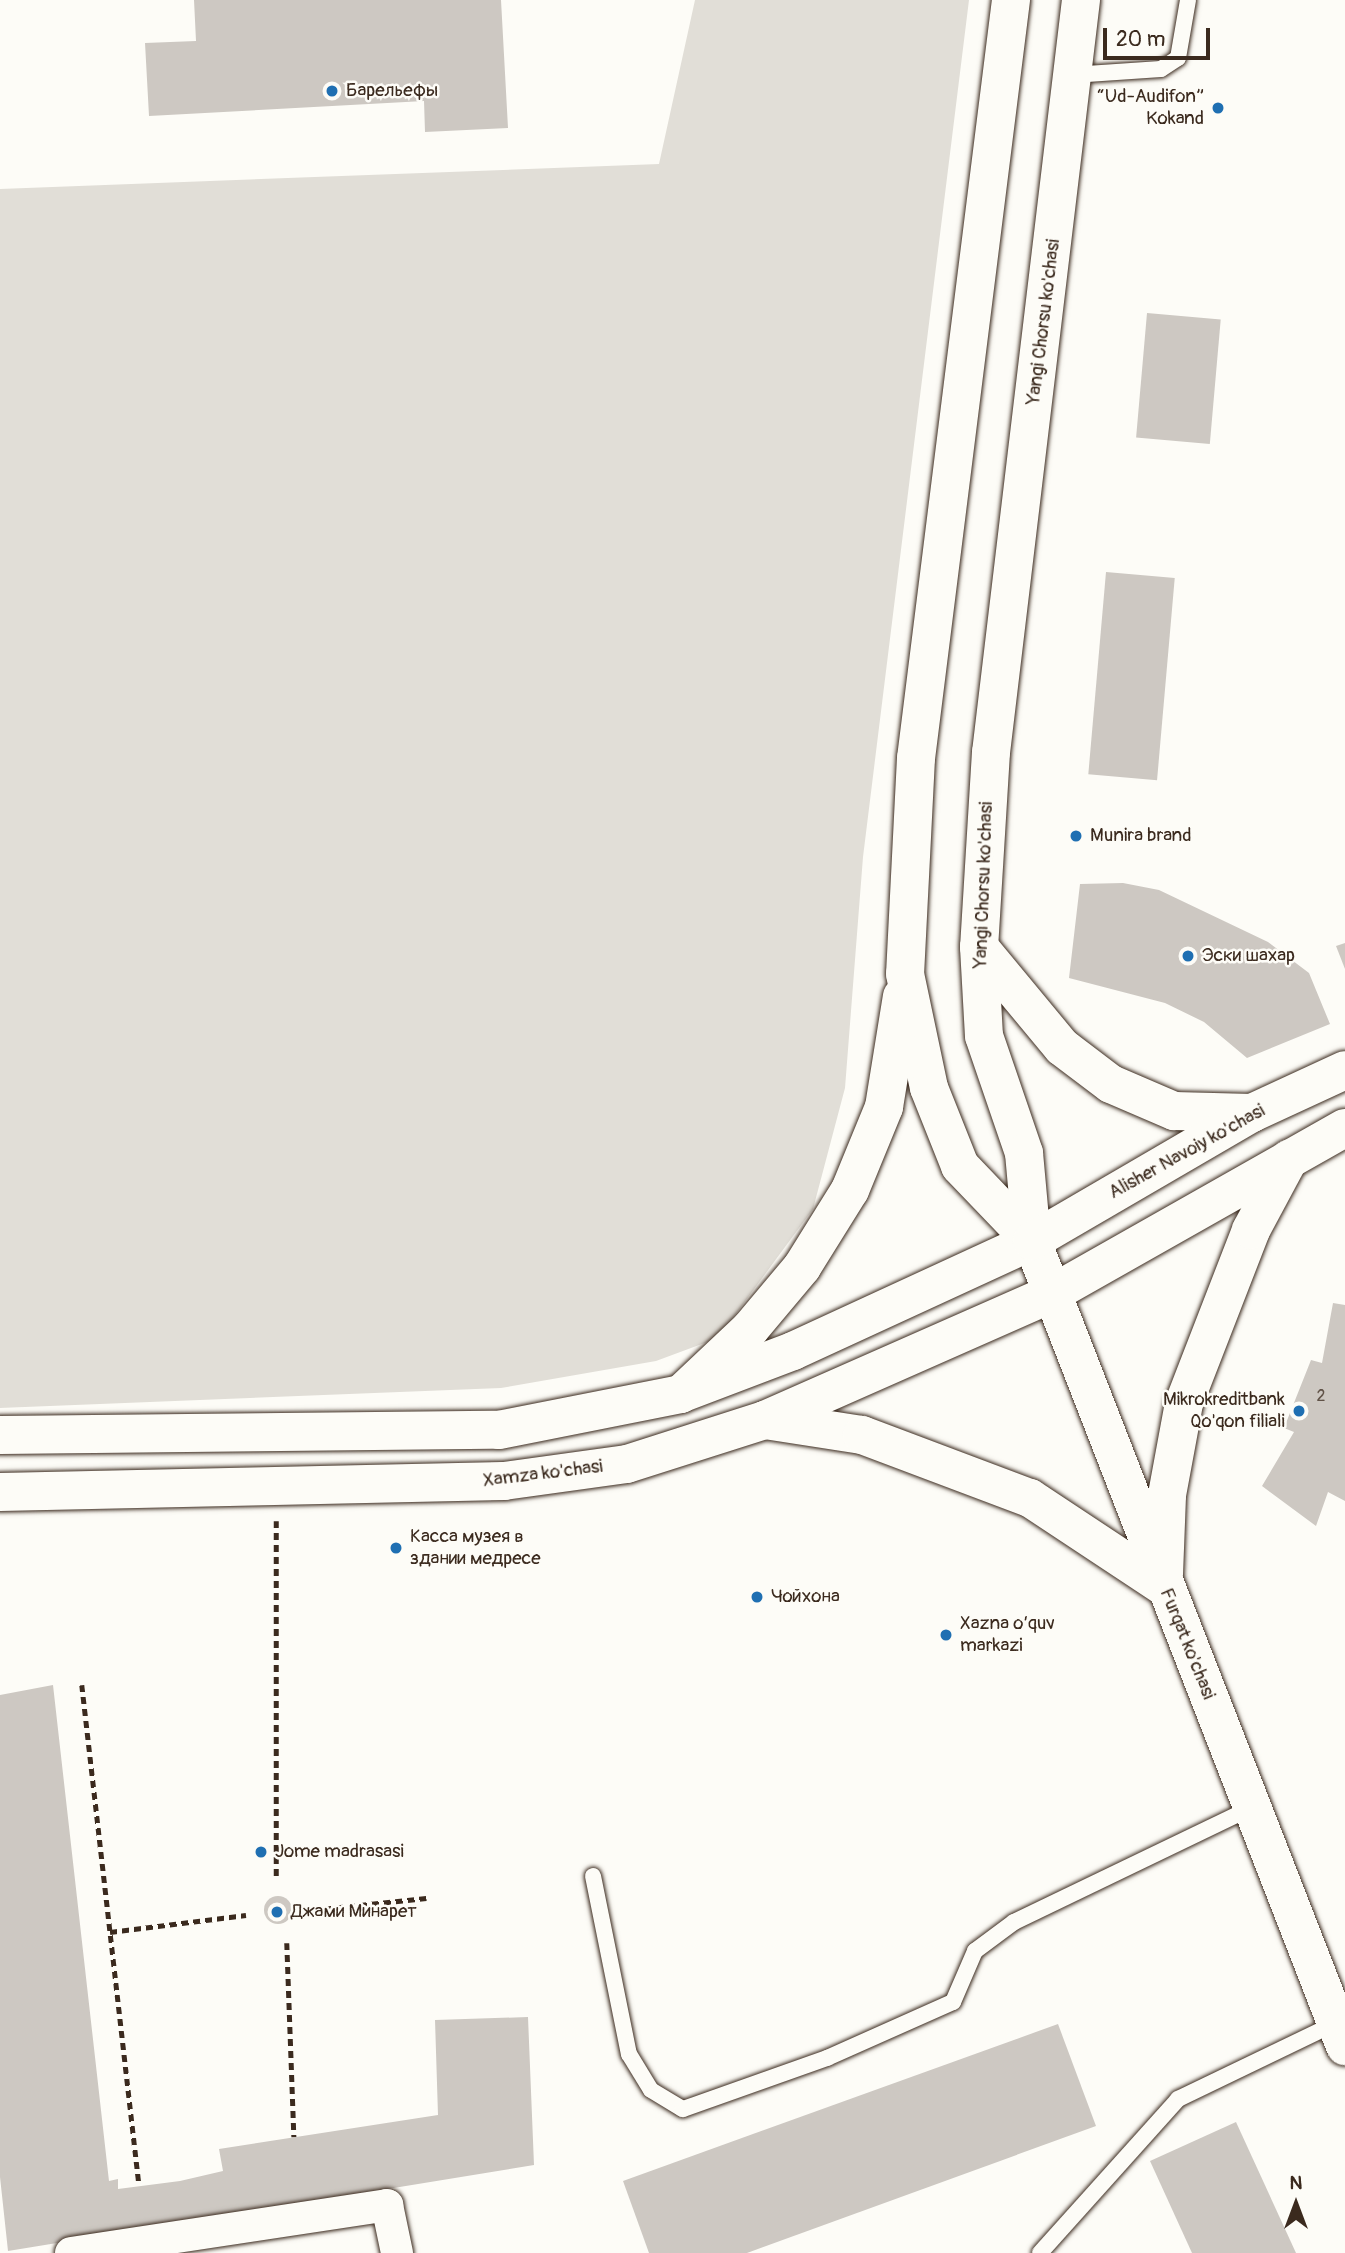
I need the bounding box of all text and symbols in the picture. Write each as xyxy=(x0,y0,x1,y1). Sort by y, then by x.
scale bar xyxy=(1107,14,1214,58)
text: 20 m xyxy=(1116,26,1165,53)
place label: Барельефы xyxy=(346,80,438,102)
marker: Барельефы xyxy=(324,83,340,99)
place label: “Ud-Audifon” Kokand xyxy=(1097,86,1204,130)
marker: “Ud-Audifon” Kokand xyxy=(1210,100,1226,116)
street label: Yangi Chorsu ko'chasi xyxy=(1023,238,1065,406)
street label: Yangi Chorsu ko'chasi xyxy=(970,801,998,969)
place label: Munira brand xyxy=(1090,825,1192,847)
marker: Munira brand xyxy=(1068,828,1084,844)
place label: Эски шахар xyxy=(1202,945,1295,967)
marker: Эски шахар xyxy=(1180,948,1196,964)
street label: Alisher Navoiy ko'chasi xyxy=(1105,1100,1269,1204)
house number: 2 xyxy=(1317,1386,1325,1406)
place label: Mikrokreditbank Qo'qon filiali xyxy=(1163,1389,1285,1433)
marker: Mikrokreditbank Qo'qon filiali xyxy=(1291,1403,1307,1419)
street label: Xamza ko'chasi xyxy=(482,1455,604,1493)
place label: Касса музея в здании медресе xyxy=(410,1526,541,1570)
marker: Касса музея в здании медресе xyxy=(388,1540,404,1556)
street label: Furqat ko'chasi xyxy=(1154,1585,1220,1703)
place label: Чойхона xyxy=(771,1586,840,1608)
marker: Чойхона xyxy=(749,1589,765,1605)
place label: Xazna o’quv markazi xyxy=(960,1613,1055,1657)
marker: Xazna o’quv markazi xyxy=(938,1627,954,1643)
place label: Jome madrasasi xyxy=(275,1841,404,1863)
marker: Jome madrasasi xyxy=(253,1844,269,1860)
place label: Джами Минарет xyxy=(291,1901,417,1923)
marker: Джами Минарет xyxy=(269,1904,285,1920)
north arrow xyxy=(1261,2169,1331,2239)
text: N xyxy=(1290,2171,1302,2195)

